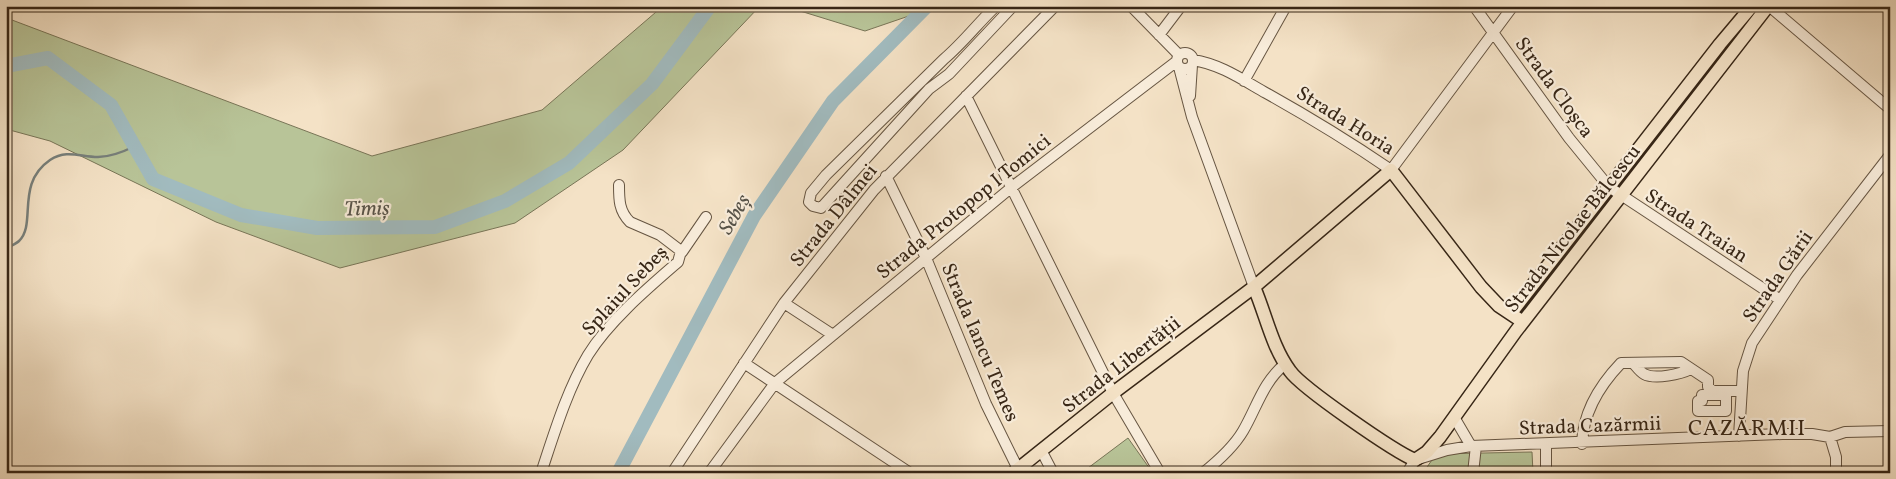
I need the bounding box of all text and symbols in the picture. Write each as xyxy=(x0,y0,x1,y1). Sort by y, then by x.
street label: Strada Cloșca xyxy=(1507,32,1600,144)
street label: Strada Horia xyxy=(1290,80,1400,163)
street label: Strada Protopop I Tomici xyxy=(871,128,1058,287)
street label: Strada Nicolae Bălcescu xyxy=(1499,139,1648,319)
street label: Strada Dâlmei xyxy=(784,159,885,274)
street label: Strada Traian xyxy=(1639,183,1753,271)
water label: Sebeș xyxy=(712,189,758,240)
water label: Timiș xyxy=(344,195,390,224)
street label: Strada Gării xyxy=(1737,225,1821,329)
street label: Splaiul Sebeș xyxy=(576,240,675,343)
street label: Strada Iancu Temes xyxy=(933,259,1025,426)
street label: Strada Libertății xyxy=(1057,310,1187,421)
street label: Strada Cazărmii xyxy=(1518,411,1662,443)
district label: CAZĂRMII xyxy=(1688,414,1806,445)

